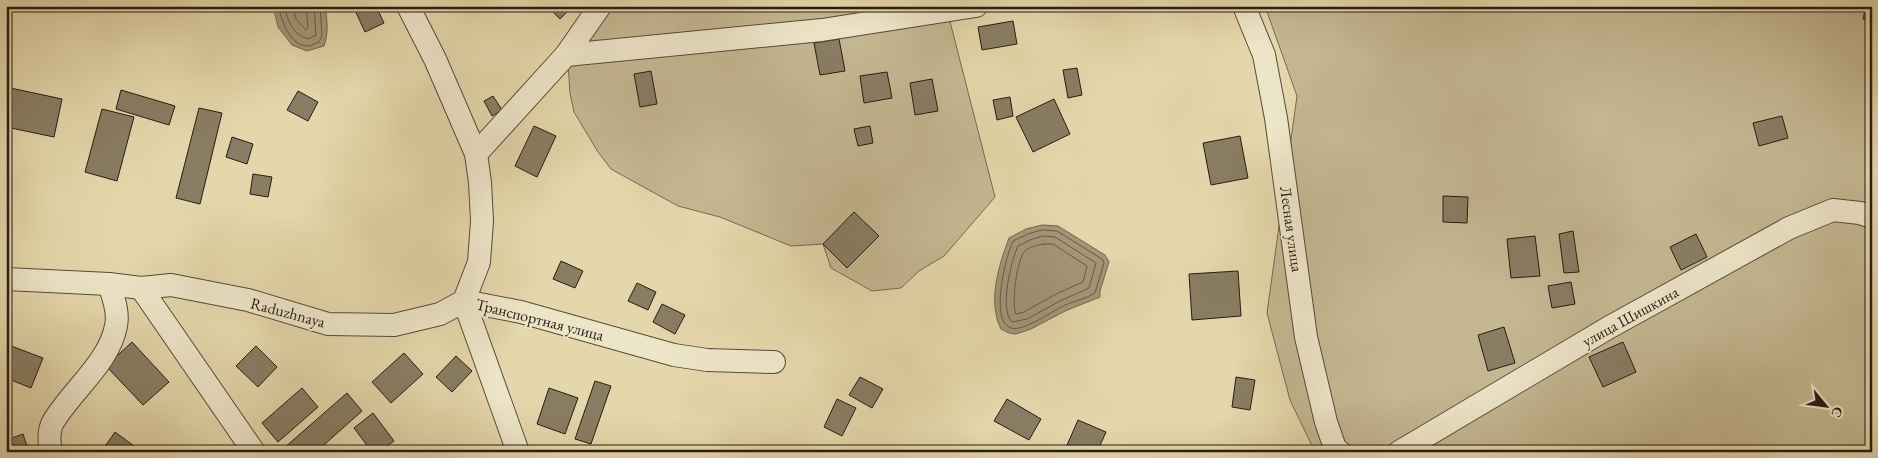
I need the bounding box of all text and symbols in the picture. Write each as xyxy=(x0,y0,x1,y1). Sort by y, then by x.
street label: Лесная улица xyxy=(1275,185,1308,274)
street label: улица Шишкина xyxy=(1578,281,1683,352)
street label: Raduzhnaya xyxy=(248,292,328,333)
street label: Транспортная улица xyxy=(474,293,607,346)
north arrow xyxy=(1800,380,1850,430)
text: С xyxy=(1827,404,1848,421)

